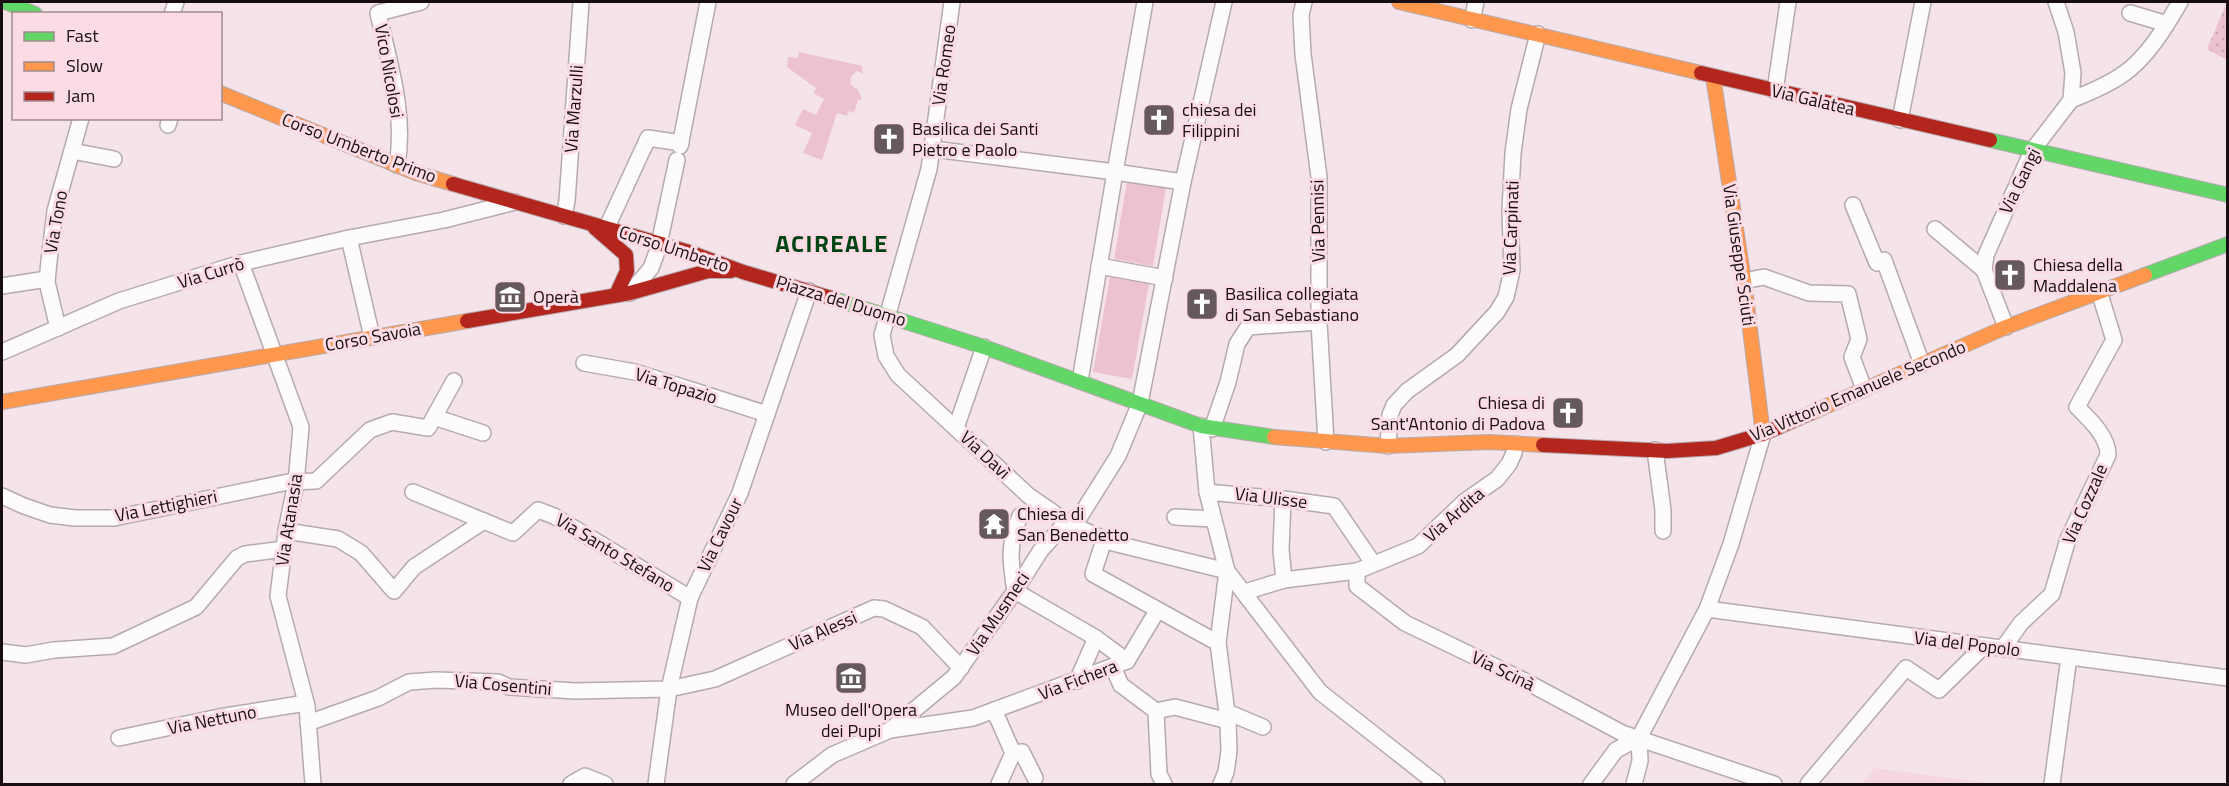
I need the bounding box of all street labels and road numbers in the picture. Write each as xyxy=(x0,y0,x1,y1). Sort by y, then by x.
street label: Vico Nicolosi xyxy=(368,22,411,120)
street label: Via Romeo xyxy=(924,23,963,107)
street label: Via Marzulli xyxy=(557,64,590,154)
street label: Via Galatea xyxy=(1769,77,1858,122)
street label: Corso Umberto Primo xyxy=(278,106,440,189)
street label: Via Gangi xyxy=(1992,143,2047,218)
street label: Via Pennisi xyxy=(1303,179,1332,263)
street label: Via Carpinati xyxy=(1495,180,1526,276)
street label: Via Giuseppe Sciuti xyxy=(1716,182,1763,328)
street label: Via Tono xyxy=(37,188,74,256)
street label: Corso Umberto xyxy=(616,218,733,279)
street label: Via Currò xyxy=(174,250,247,295)
street label: Piazza del Duomo xyxy=(773,268,910,333)
street label: Corso Savoia xyxy=(323,315,423,358)
street label: Via Vittorio Emanuele Secondo xyxy=(1746,333,1970,448)
street label: Via Topazio xyxy=(632,360,721,411)
street label: Via Davì xyxy=(954,424,1017,485)
street label: Via Cozzale xyxy=(2055,459,2114,548)
street label: Via Atanasia xyxy=(268,472,309,568)
street label: Via Ulisse xyxy=(1233,480,1309,515)
street label: Via Ardita xyxy=(1417,481,1490,549)
street label: Via Lettighieri xyxy=(112,482,219,529)
street label: Via Cavour xyxy=(690,493,749,577)
street label: Via Santo Stefano xyxy=(551,506,680,599)
street label: Via Musmeci xyxy=(959,566,1036,661)
street label: Via Alessi xyxy=(784,604,861,658)
street label: Via del Popolo xyxy=(1912,624,2022,663)
street label: Via Scinà xyxy=(1467,644,1540,698)
street label: Via Fichera xyxy=(1034,652,1121,707)
street label: Via Cosentini xyxy=(453,667,553,702)
street label: Via Nettuno xyxy=(165,698,259,741)

